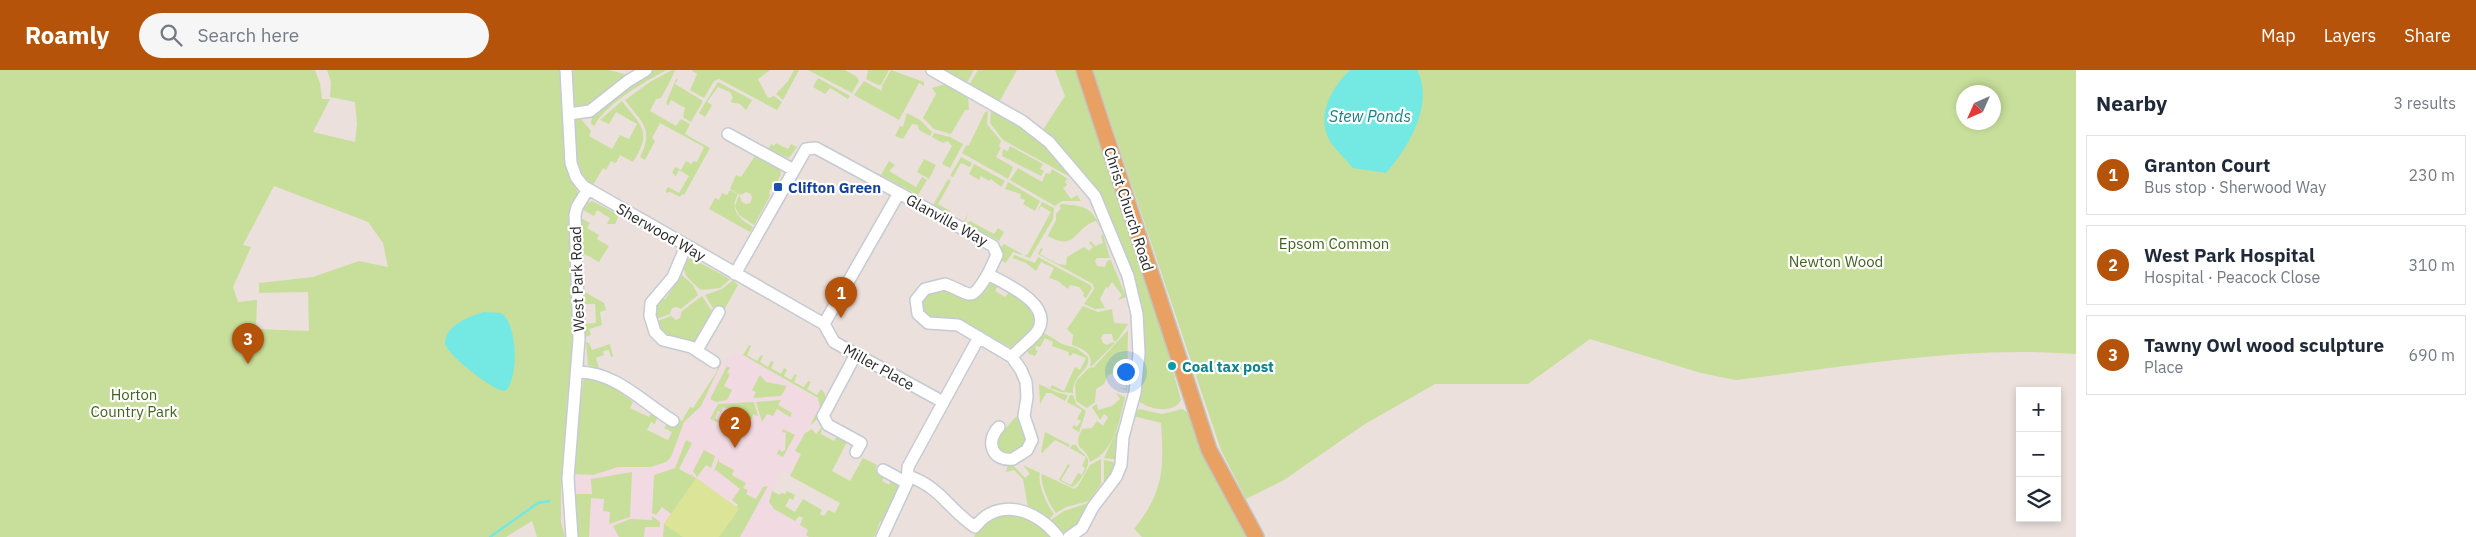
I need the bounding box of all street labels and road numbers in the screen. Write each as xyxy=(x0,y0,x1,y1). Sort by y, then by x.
street label: Christ Church Road xyxy=(1100,145,1158,273)
street label: Glanville Way xyxy=(903,190,992,251)
street label: Sherwood Way xyxy=(613,199,710,266)
street label: West Park Road xyxy=(566,226,588,332)
street label: Miller Place xyxy=(840,340,918,394)

